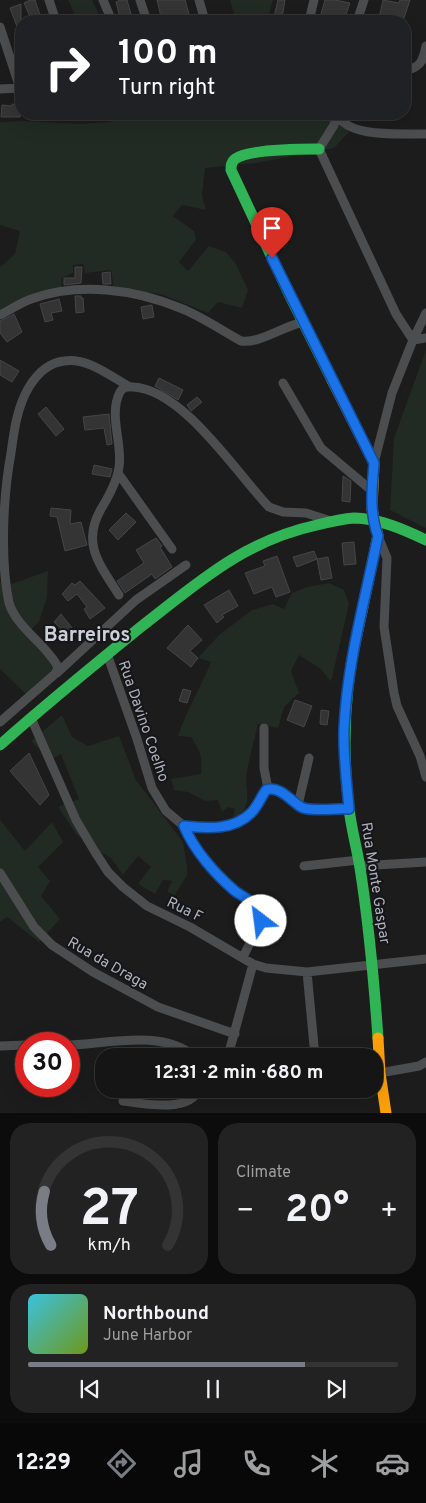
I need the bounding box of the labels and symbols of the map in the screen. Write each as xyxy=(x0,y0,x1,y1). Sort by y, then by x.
pin xyxy=(251,207,293,258)
district label: Barreiros xyxy=(44,623,130,649)
street label: Rua Davino Coelho xyxy=(113,658,172,785)
street label: Rua Monte Gaspar xyxy=(355,821,394,946)
street label: Rua F xyxy=(163,893,206,927)
position arrow xyxy=(234,894,286,946)
street label: Rua da Draga xyxy=(64,934,151,995)
speed limit sign: 30 xyxy=(15,1032,80,1097)

